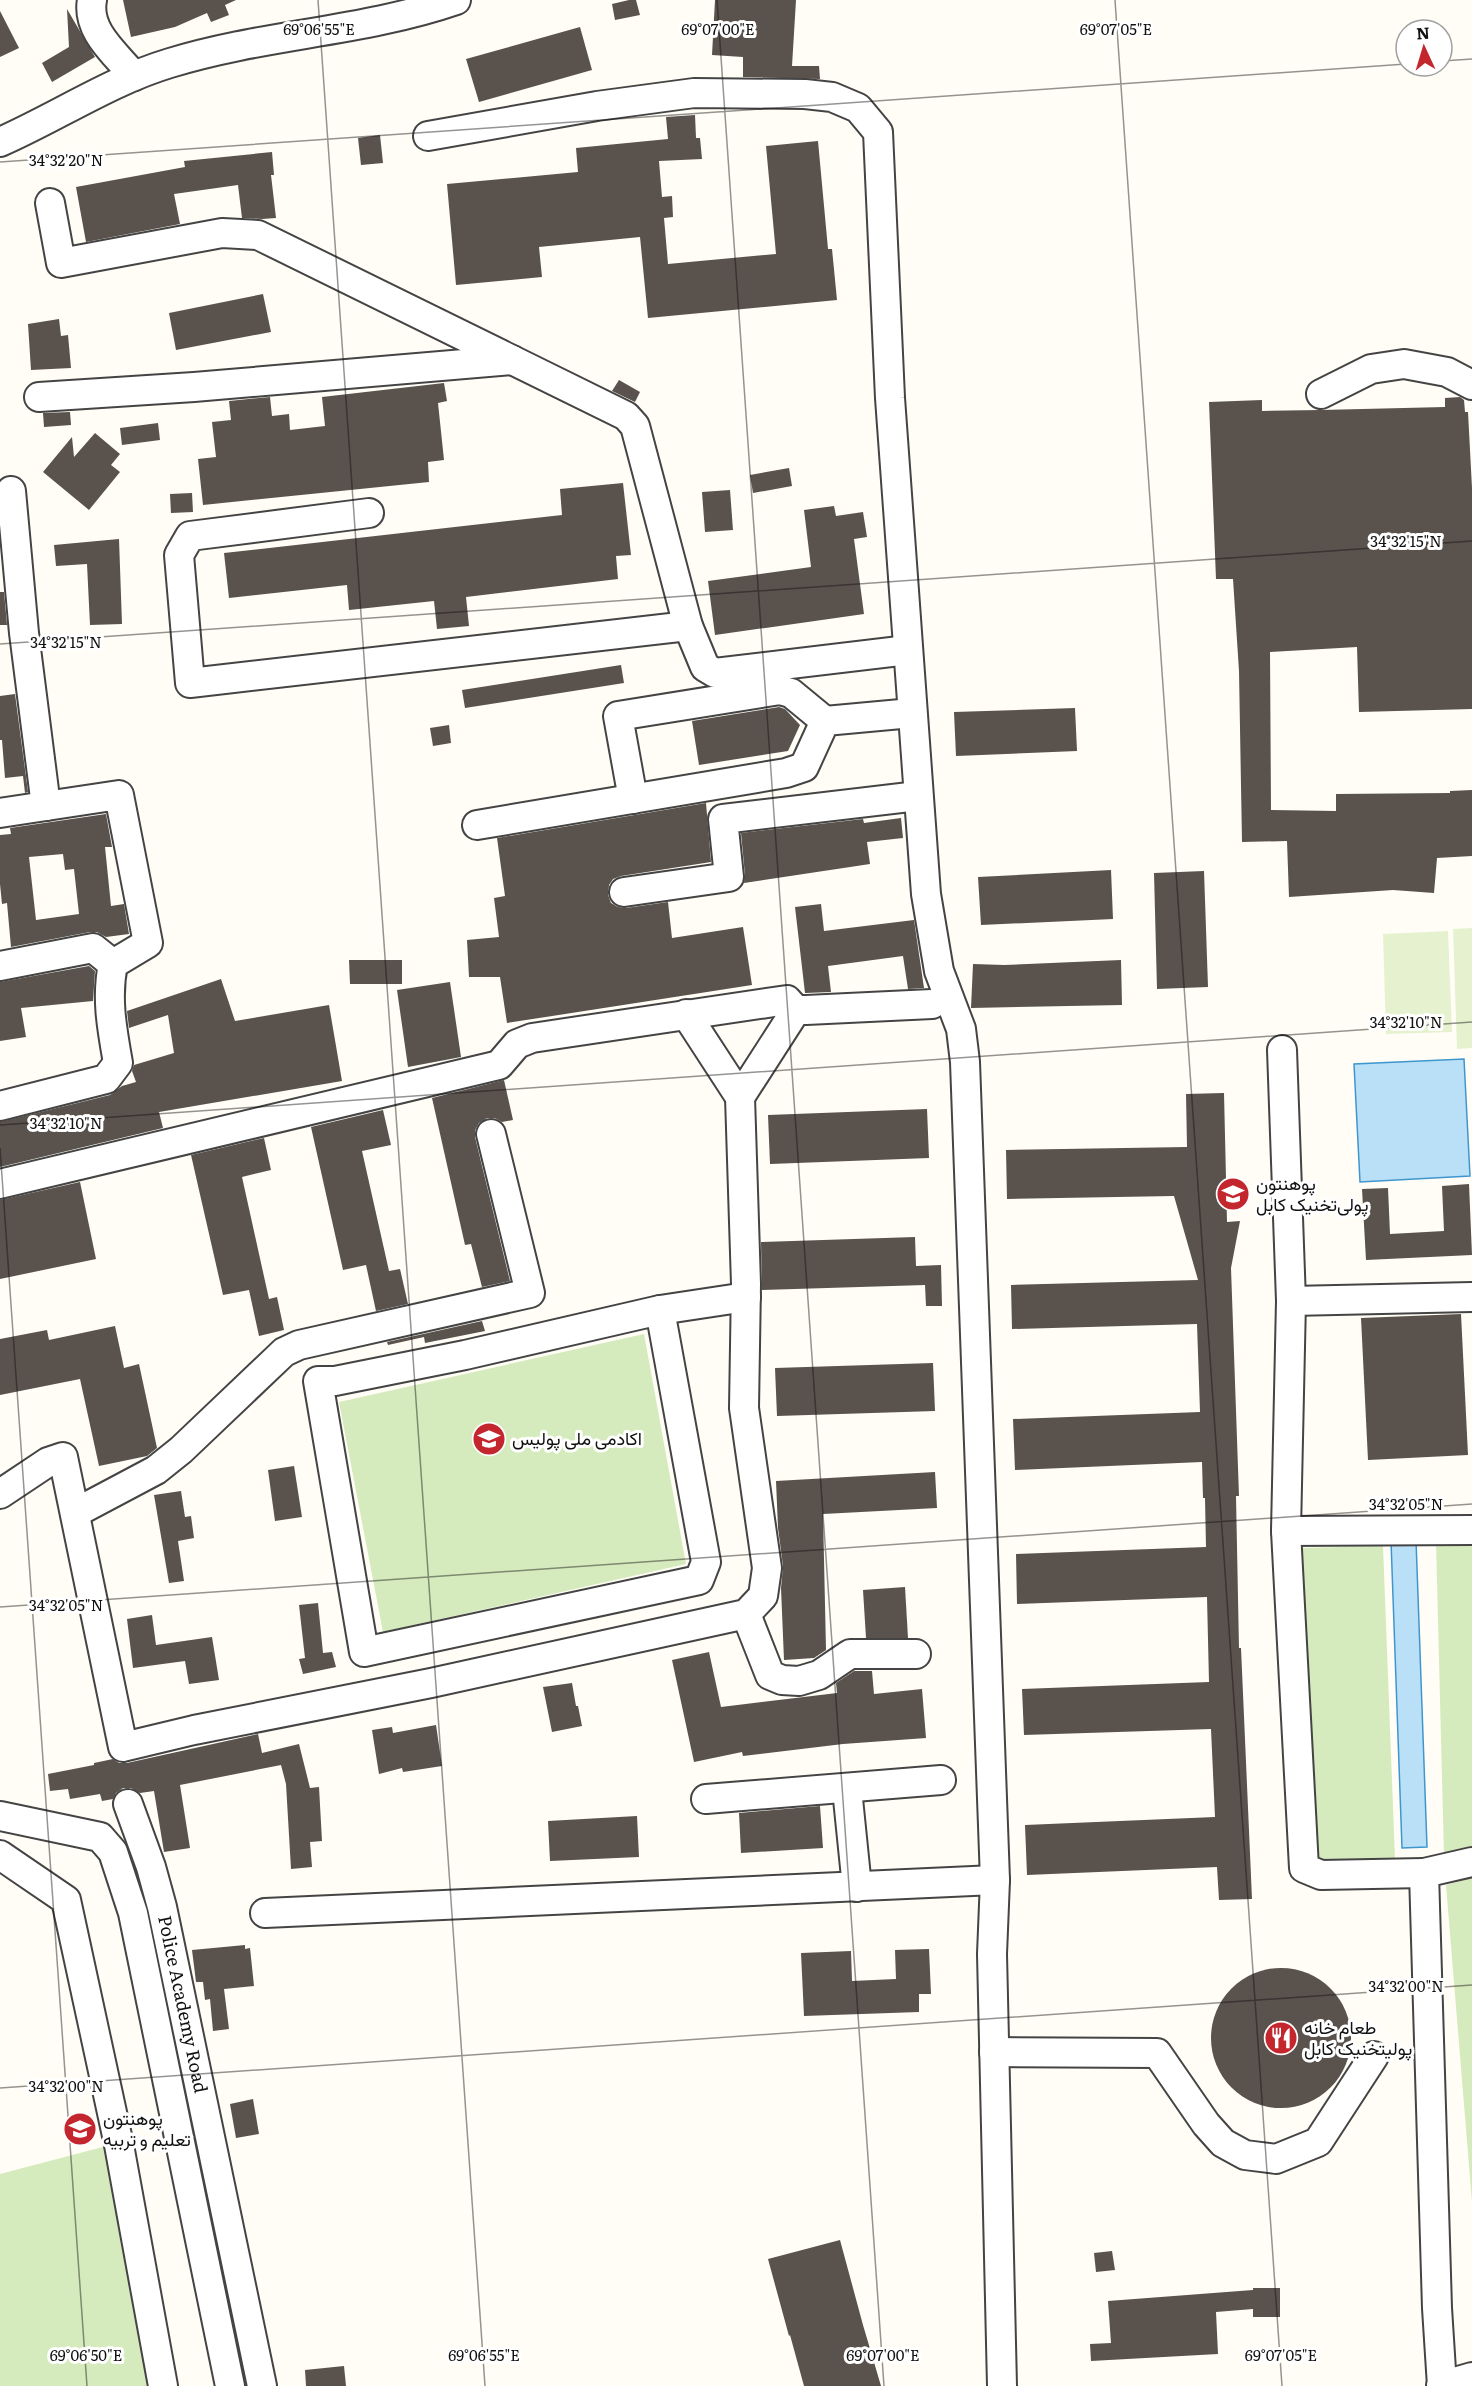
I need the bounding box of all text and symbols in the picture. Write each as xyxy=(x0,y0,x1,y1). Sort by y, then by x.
text: 69°06'55"E xyxy=(283,17,355,40)
text: 69°07'00"E xyxy=(681,17,755,40)
text: 69°07'05"E xyxy=(1080,17,1152,40)
north arrow xyxy=(1394,18,1454,78)
text: N xyxy=(1415,20,1430,44)
text: 34°32'20"N xyxy=(29,148,103,171)
text: 34°32'15"N xyxy=(1370,529,1442,552)
text: 34°32'15"N xyxy=(30,630,102,653)
text: 34°32'10"N xyxy=(1370,1010,1442,1033)
text: 34°32'10"N xyxy=(30,1111,102,1134)
place label: پوهنتون پولی‌تخنیک کابل xyxy=(1256,1169,1368,1217)
school or university icon: پوهنتون پولی‌تخنیک کابل xyxy=(1215,1176,1251,1212)
school or university icon: اکادمی ملی پولیس xyxy=(471,1421,507,1457)
place label: اکادمی ملی پولیس xyxy=(512,1424,642,1451)
text: 34°32'05"N xyxy=(1369,1492,1443,1515)
text: 34°32'05"N xyxy=(29,1593,103,1616)
street label: Police Academy Road xyxy=(152,1913,215,2095)
text: 34°32'00"N xyxy=(1368,1974,1444,1997)
place label: طعام خانه پولیتخنیک کابل xyxy=(1304,2013,1412,2061)
restaurant icon: طعام خانه پولیتخنیک کابل xyxy=(1263,2020,1299,2056)
text: 34°32'00"N xyxy=(28,2074,104,2097)
place label: پوهنتون تعلیم و تربیه xyxy=(103,2104,191,2152)
school or university icon: پوهنتون تعلیم و تربیه xyxy=(62,2111,98,2147)
text: 69°06'50"E xyxy=(50,2343,122,2366)
text: 69°06'55"E xyxy=(448,2343,520,2366)
text: 69°07'00"E xyxy=(846,2343,920,2366)
text: 69°07'05"E xyxy=(1245,2343,1317,2366)

